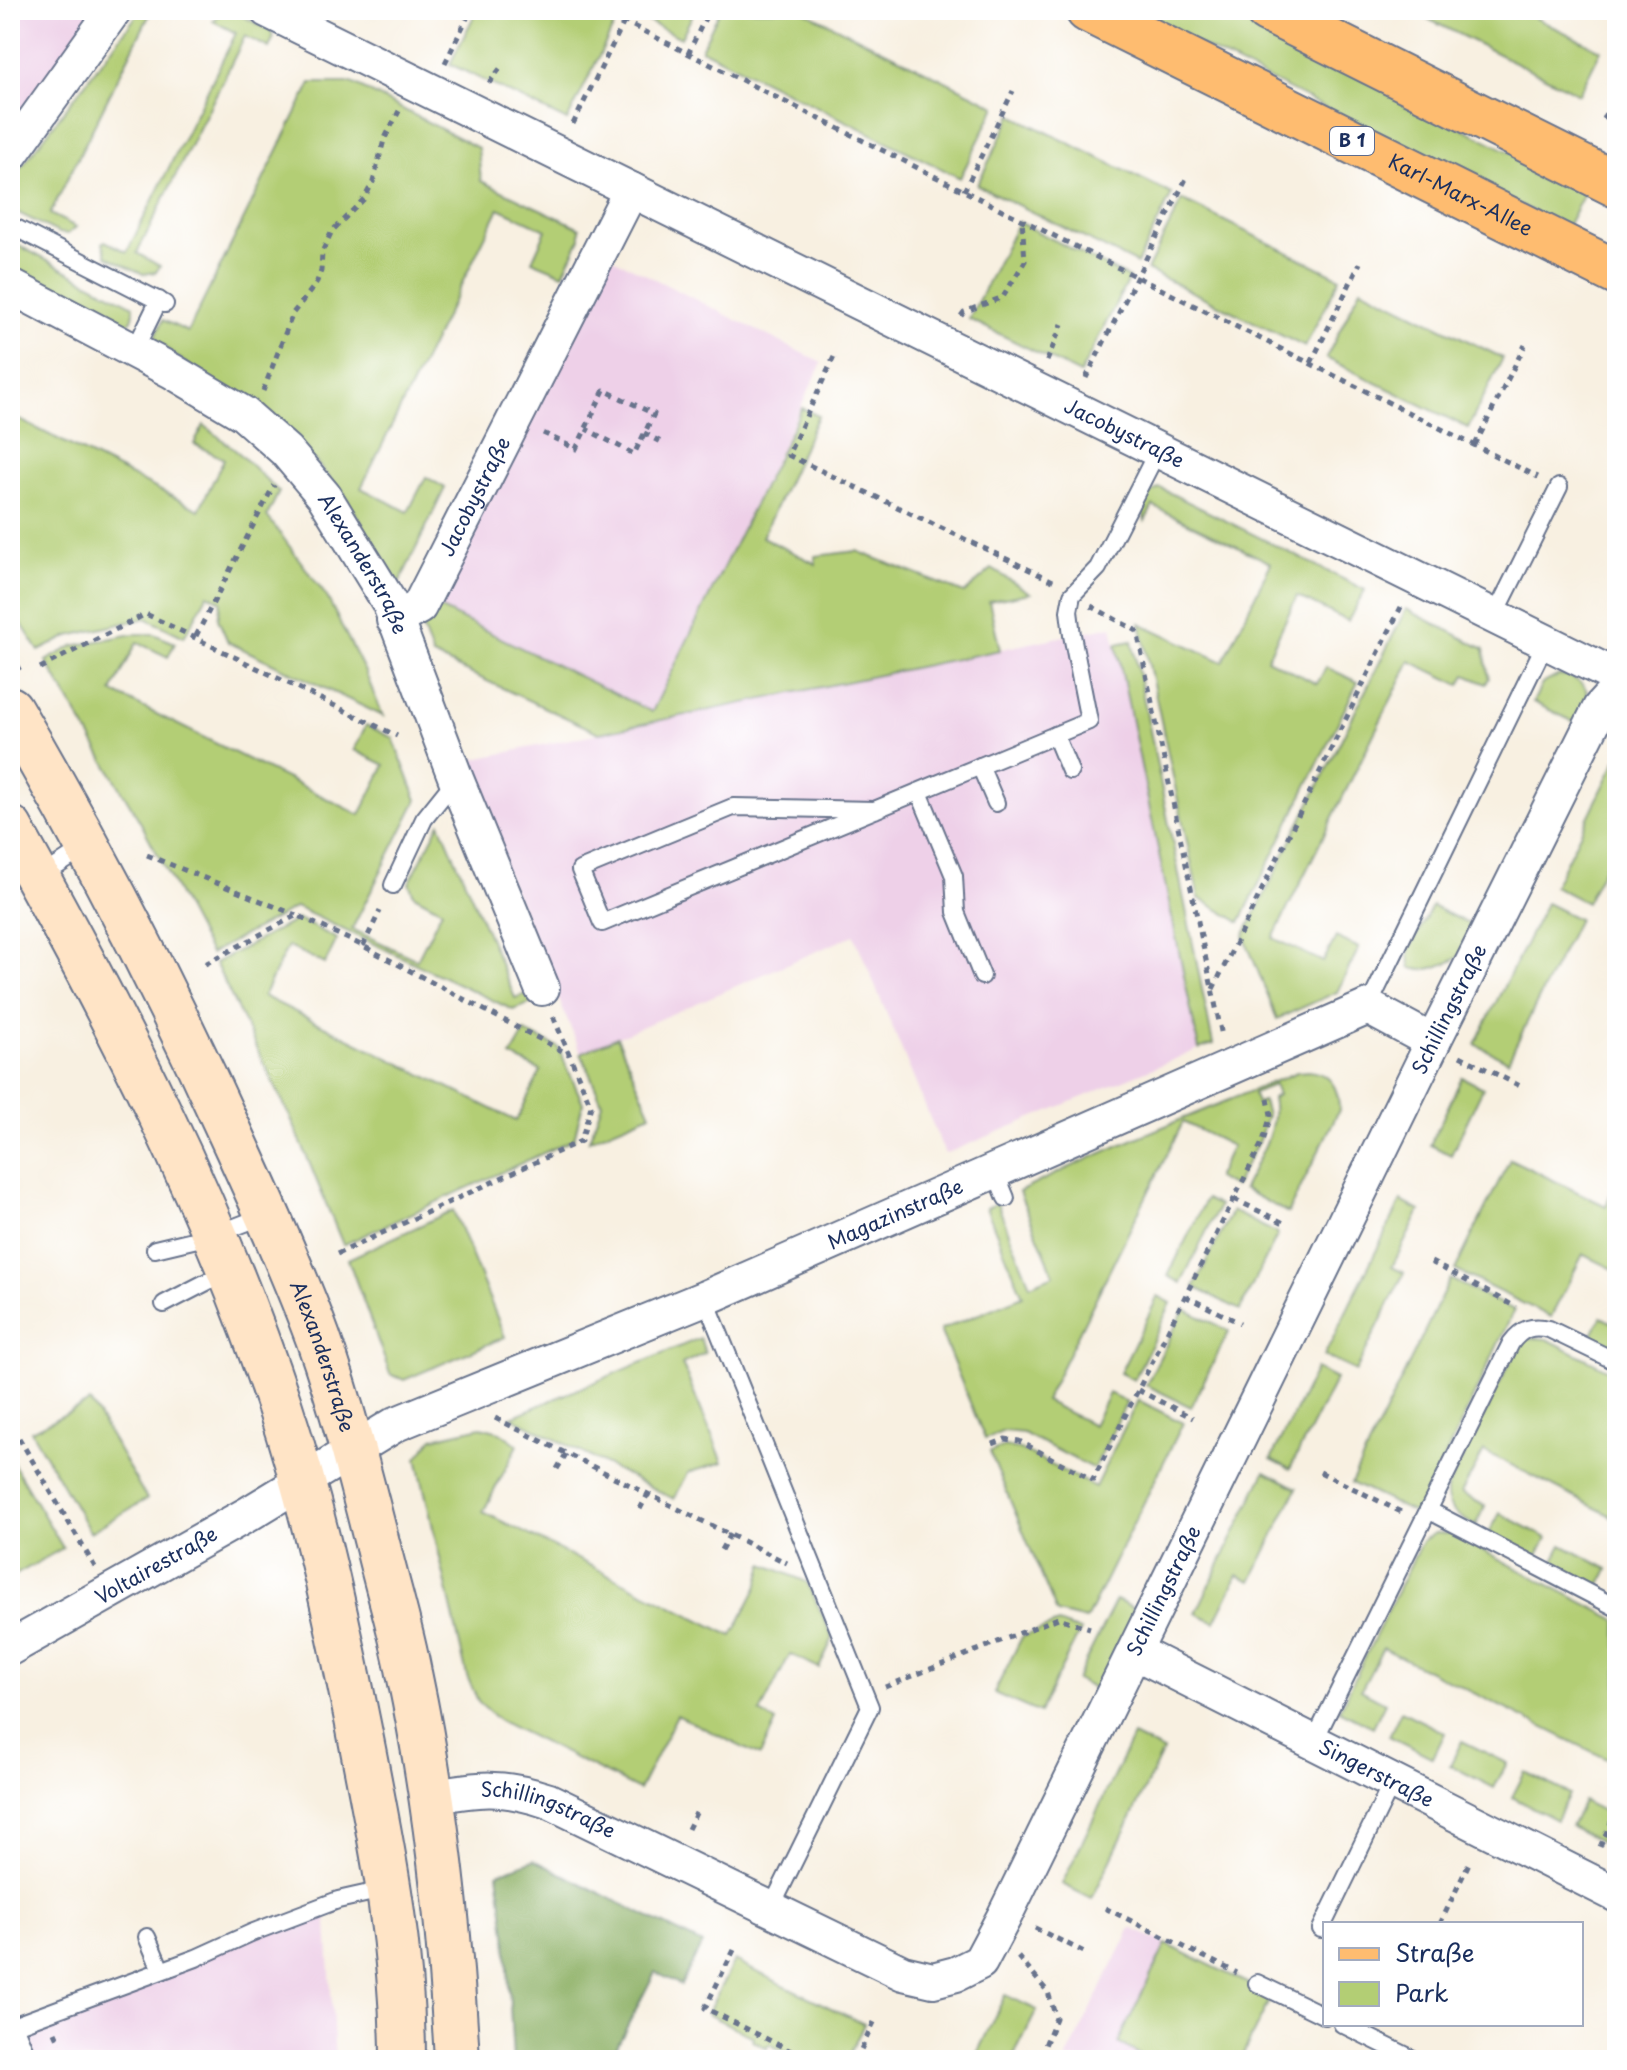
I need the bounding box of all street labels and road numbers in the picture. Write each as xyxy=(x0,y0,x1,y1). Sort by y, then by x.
road number: B 1 xyxy=(1330,127,1374,155)
street label: Karl-Marx-Allee xyxy=(1384,146,1538,243)
street label: Jacobystraße xyxy=(1059,390,1190,475)
street label: Jacobystraße xyxy=(431,431,517,561)
street label: Alexanderstraße xyxy=(312,487,416,638)
street label: Schillingstraße xyxy=(1404,939,1494,1079)
street label: Magazinstraße xyxy=(822,1171,968,1256)
street label: Alexanderstraße xyxy=(283,1276,363,1436)
street label: Voltairestraße xyxy=(89,1518,223,1611)
street label: Schillingstraße xyxy=(1118,1520,1208,1661)
street label: Singerstraße xyxy=(1314,1731,1439,1814)
street label: Schillingstraße xyxy=(480,1774,621,1845)

